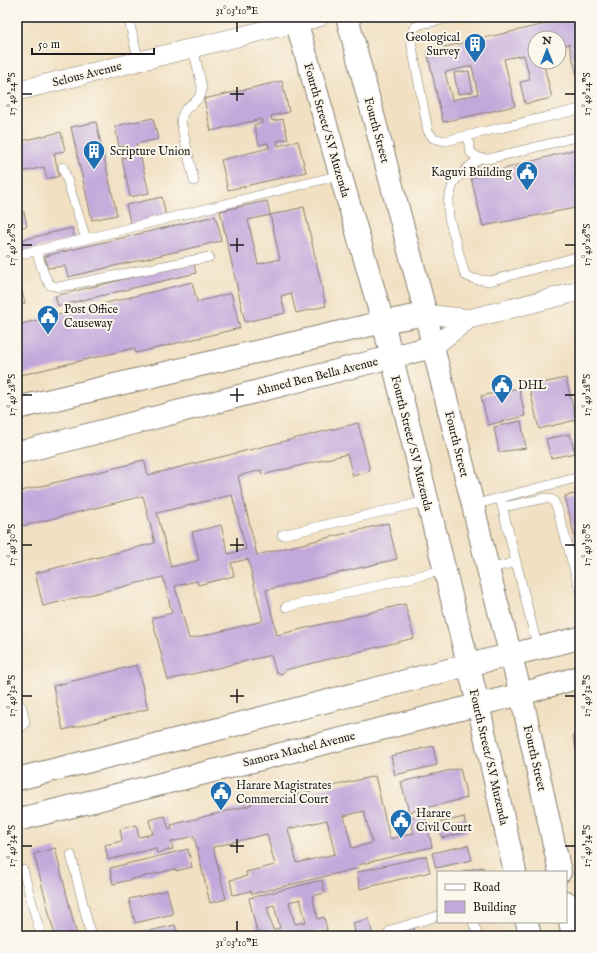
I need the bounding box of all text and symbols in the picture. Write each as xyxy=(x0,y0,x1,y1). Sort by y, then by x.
text: 31°03'10"E xyxy=(216,5,258,18)
scale bar xyxy=(32,30,154,56)
place label: Geological Survey xyxy=(406,30,461,59)
north arrow xyxy=(527,30,567,70)
building icon: Geological Survey xyxy=(462,31,488,64)
text: N xyxy=(541,34,552,48)
text: 50 m xyxy=(38,37,60,52)
street label: Selous Avenue xyxy=(51,58,124,90)
street label: Fourth Street/ S.V Muzenda xyxy=(300,61,353,200)
text: 17°49'24"S xyxy=(6,72,19,116)
text: 17°49'24"S xyxy=(581,72,594,116)
street label: Fourth Street xyxy=(361,96,392,165)
building icon: Scripture Union xyxy=(81,138,107,171)
place label: Scripture Union xyxy=(110,144,191,160)
public building icon: Kaguvi Building xyxy=(514,159,540,192)
place label: Kaguvi Building xyxy=(431,165,512,180)
text: 17°49'26"S xyxy=(6,224,19,266)
text: 17°49'26"S xyxy=(581,224,594,266)
place label: Post Office Causeway xyxy=(64,302,119,331)
public building icon: Post Office Causeway xyxy=(35,303,61,336)
street label: Ahmed Ben Bella Avenue xyxy=(254,354,380,399)
public building icon: DHL xyxy=(489,372,515,405)
text: 17°49'28"S xyxy=(6,374,19,416)
street label: Fourth Street/ S.V Muzenda xyxy=(387,374,436,513)
text: 17°49'28"S xyxy=(581,374,594,416)
place label: DHL xyxy=(518,378,547,393)
street label: Fourth Street xyxy=(441,410,472,479)
text: 17°49'30"S xyxy=(6,524,19,566)
text: 17°49'30"S xyxy=(581,524,594,566)
text: 17°49'32"S xyxy=(6,675,19,717)
text: 17°49'32"S xyxy=(581,675,594,717)
street label: Fourth Street/ S.V Muzenda xyxy=(466,688,512,827)
street label: Fourth Street xyxy=(520,724,549,793)
street label: Samora Machel Avenue xyxy=(241,728,357,771)
place label: Harare Magistrates Commercial Court xyxy=(236,778,332,807)
public building icon: Harare Magistrates Commercial Court xyxy=(208,779,234,812)
place label: Harare Civil Court xyxy=(416,806,472,835)
public building icon: Harare Civil Court xyxy=(388,807,414,840)
text: 17°49'34"S xyxy=(6,825,19,867)
text: 17°49'34"S xyxy=(581,825,594,867)
legend xyxy=(437,871,567,923)
text: Road xyxy=(473,880,501,895)
text: Building xyxy=(473,900,517,915)
text: 31°03'10"E xyxy=(216,937,258,950)

